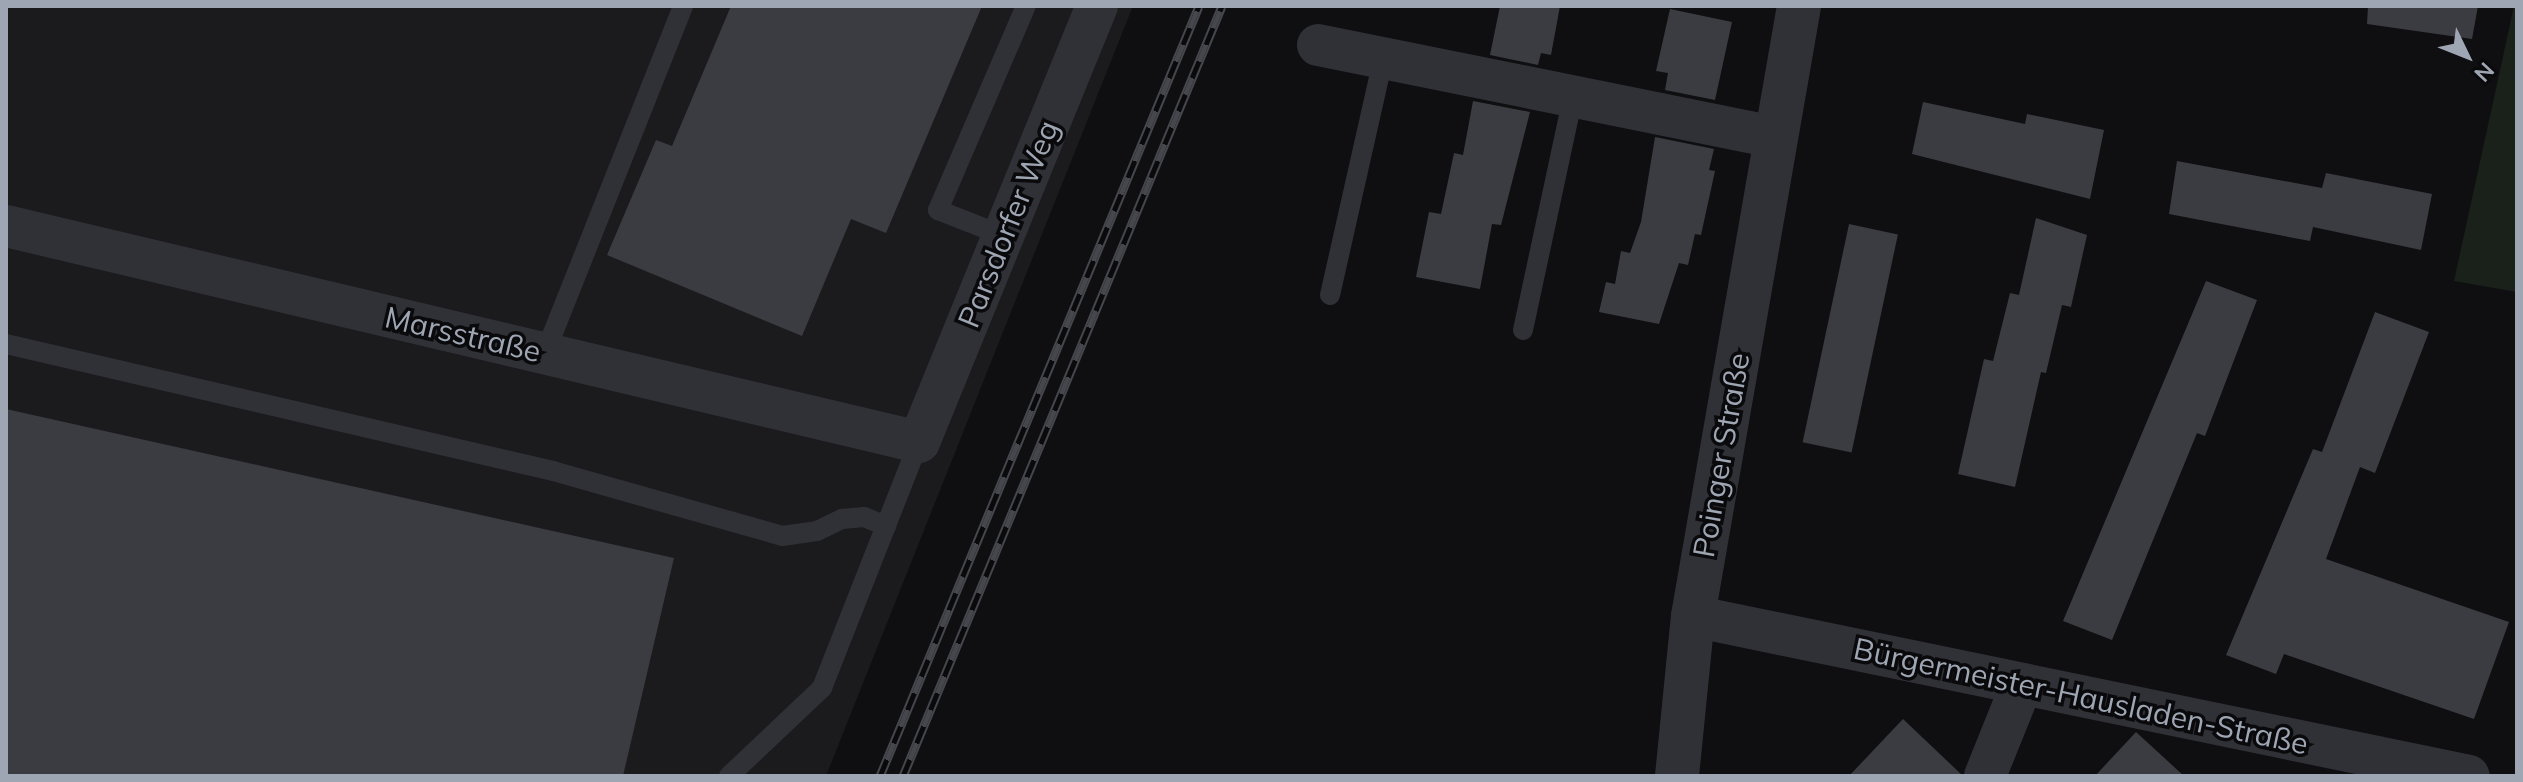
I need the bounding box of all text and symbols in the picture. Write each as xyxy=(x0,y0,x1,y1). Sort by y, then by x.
north arrow xyxy=(2427,16,2507,96)
text: N xyxy=(2469,57,2500,88)
street label: Parsdorfer Weg xyxy=(950,115,1066,333)
street label: Marsstraße xyxy=(382,299,544,369)
street label: Poinger Straße xyxy=(1685,350,1757,560)
street label: Bürgermeister-Hausladen-Straße xyxy=(1851,630,2311,762)

